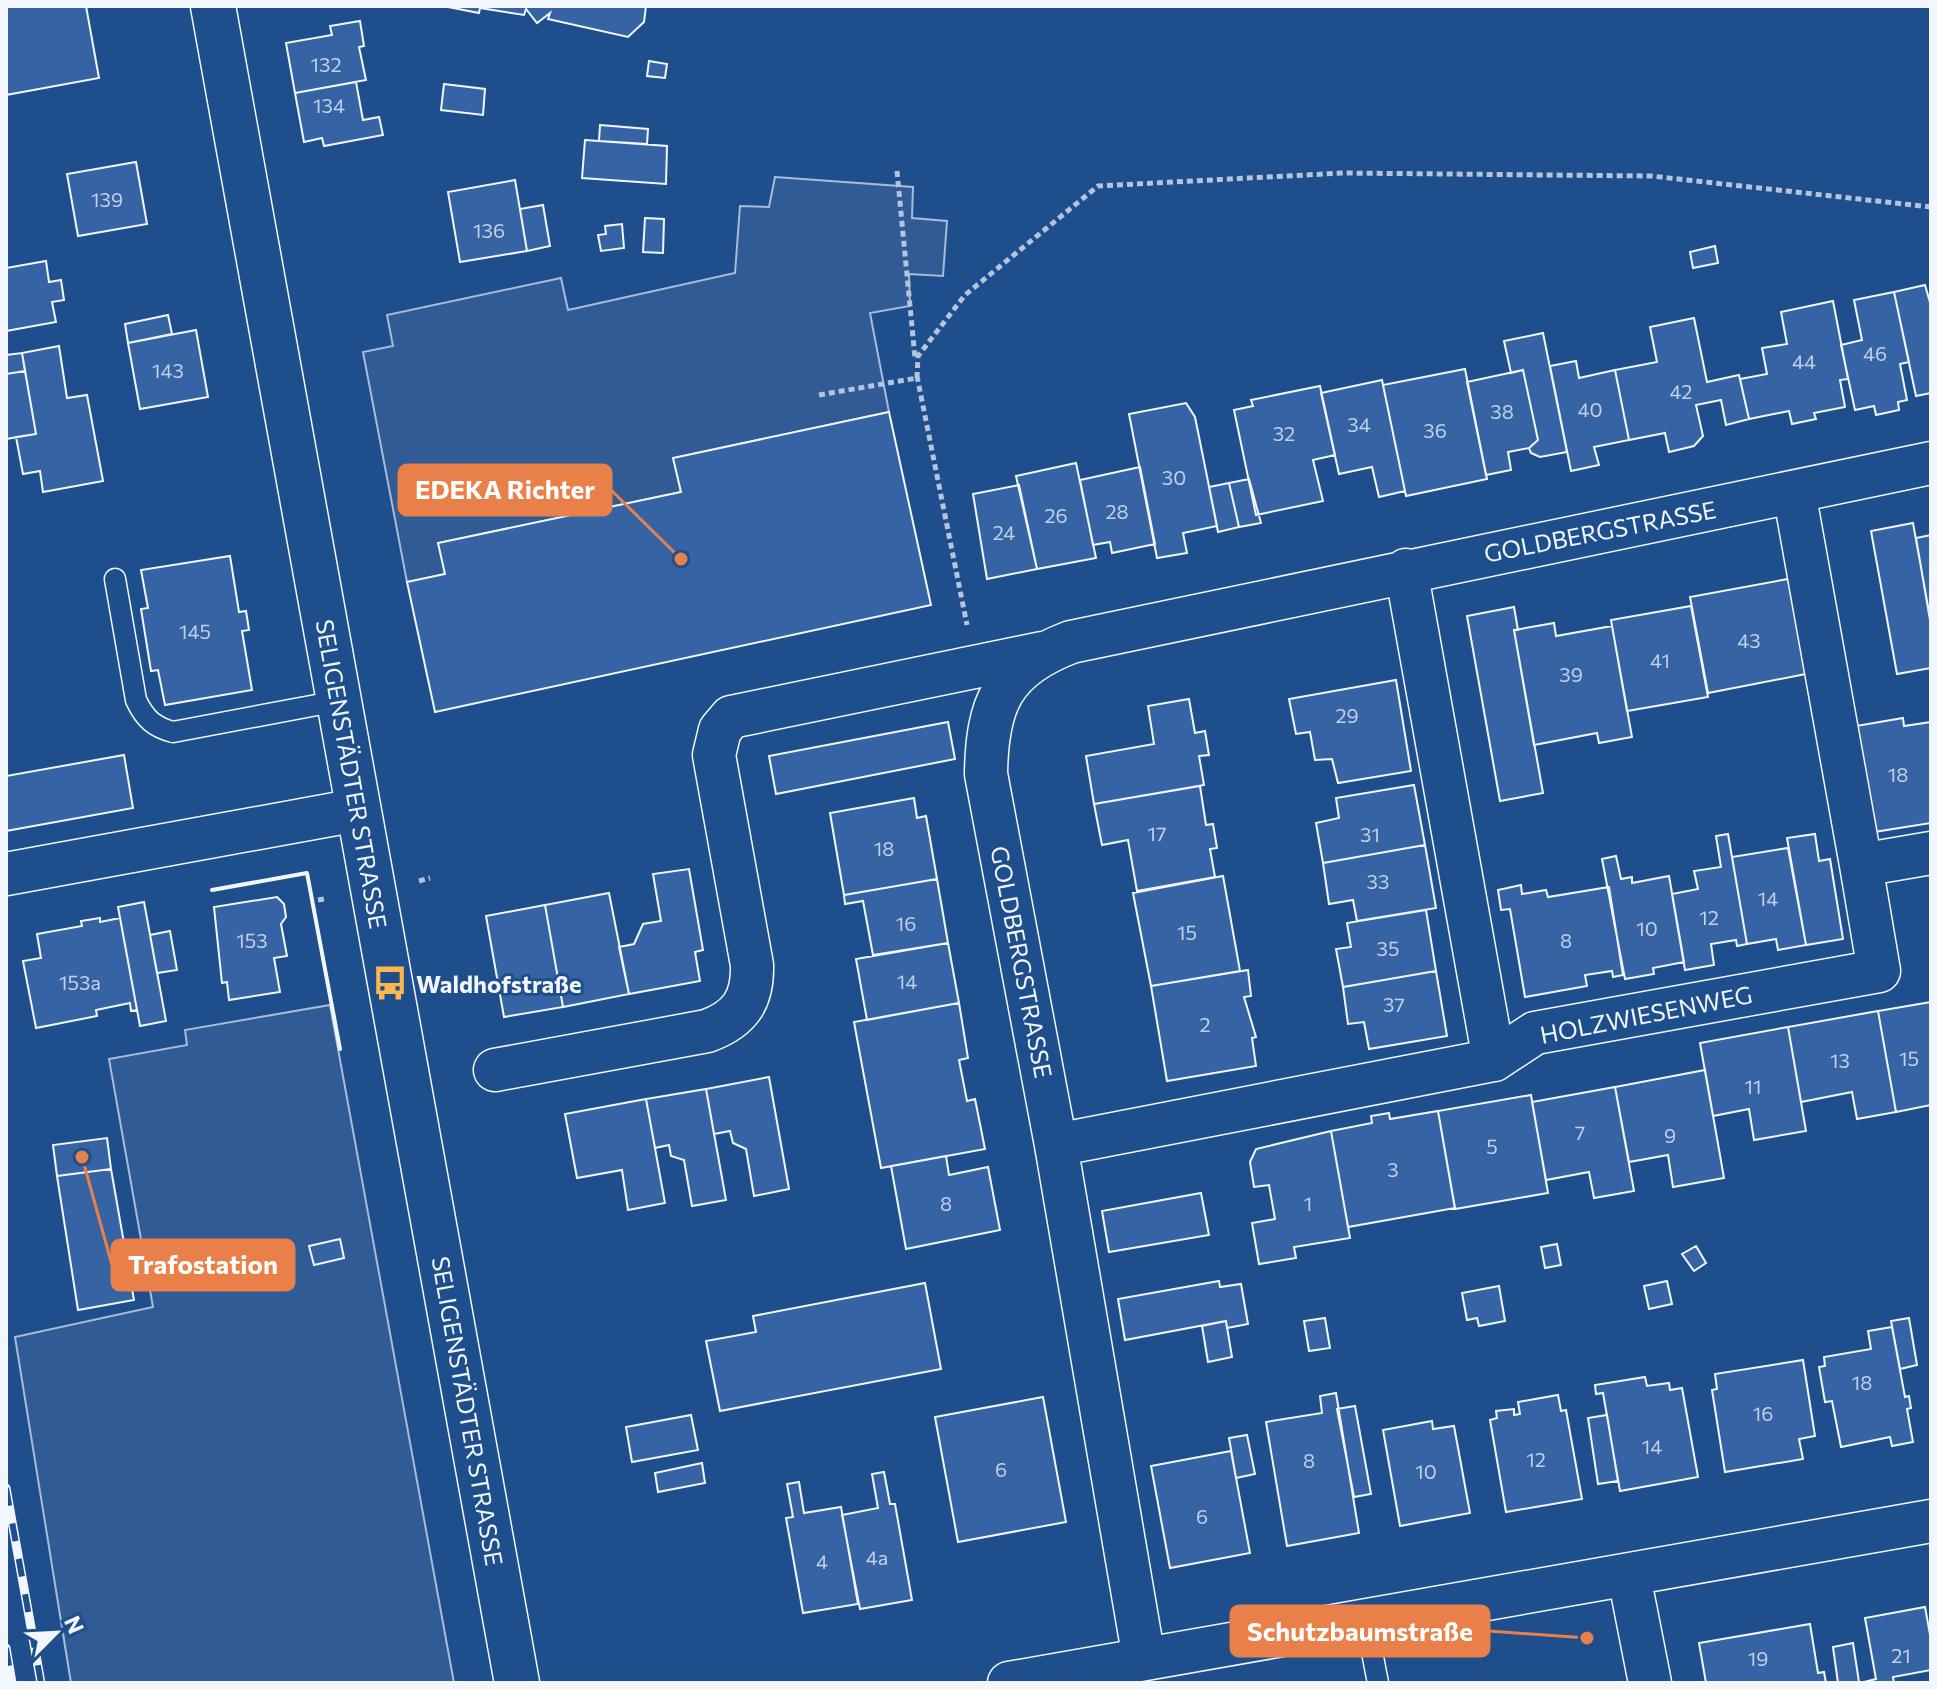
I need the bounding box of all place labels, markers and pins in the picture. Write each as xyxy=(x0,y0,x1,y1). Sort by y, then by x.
callout: EDEKA Richter xyxy=(399,465,611,515)
bus stop icon: Waldhofstraße xyxy=(371,964,409,1002)
place label: Waldhofstraße xyxy=(416,969,582,998)
callout: Trafostation xyxy=(112,1240,294,1290)
callout: Schutzbaumstraße xyxy=(1231,1606,1489,1656)

